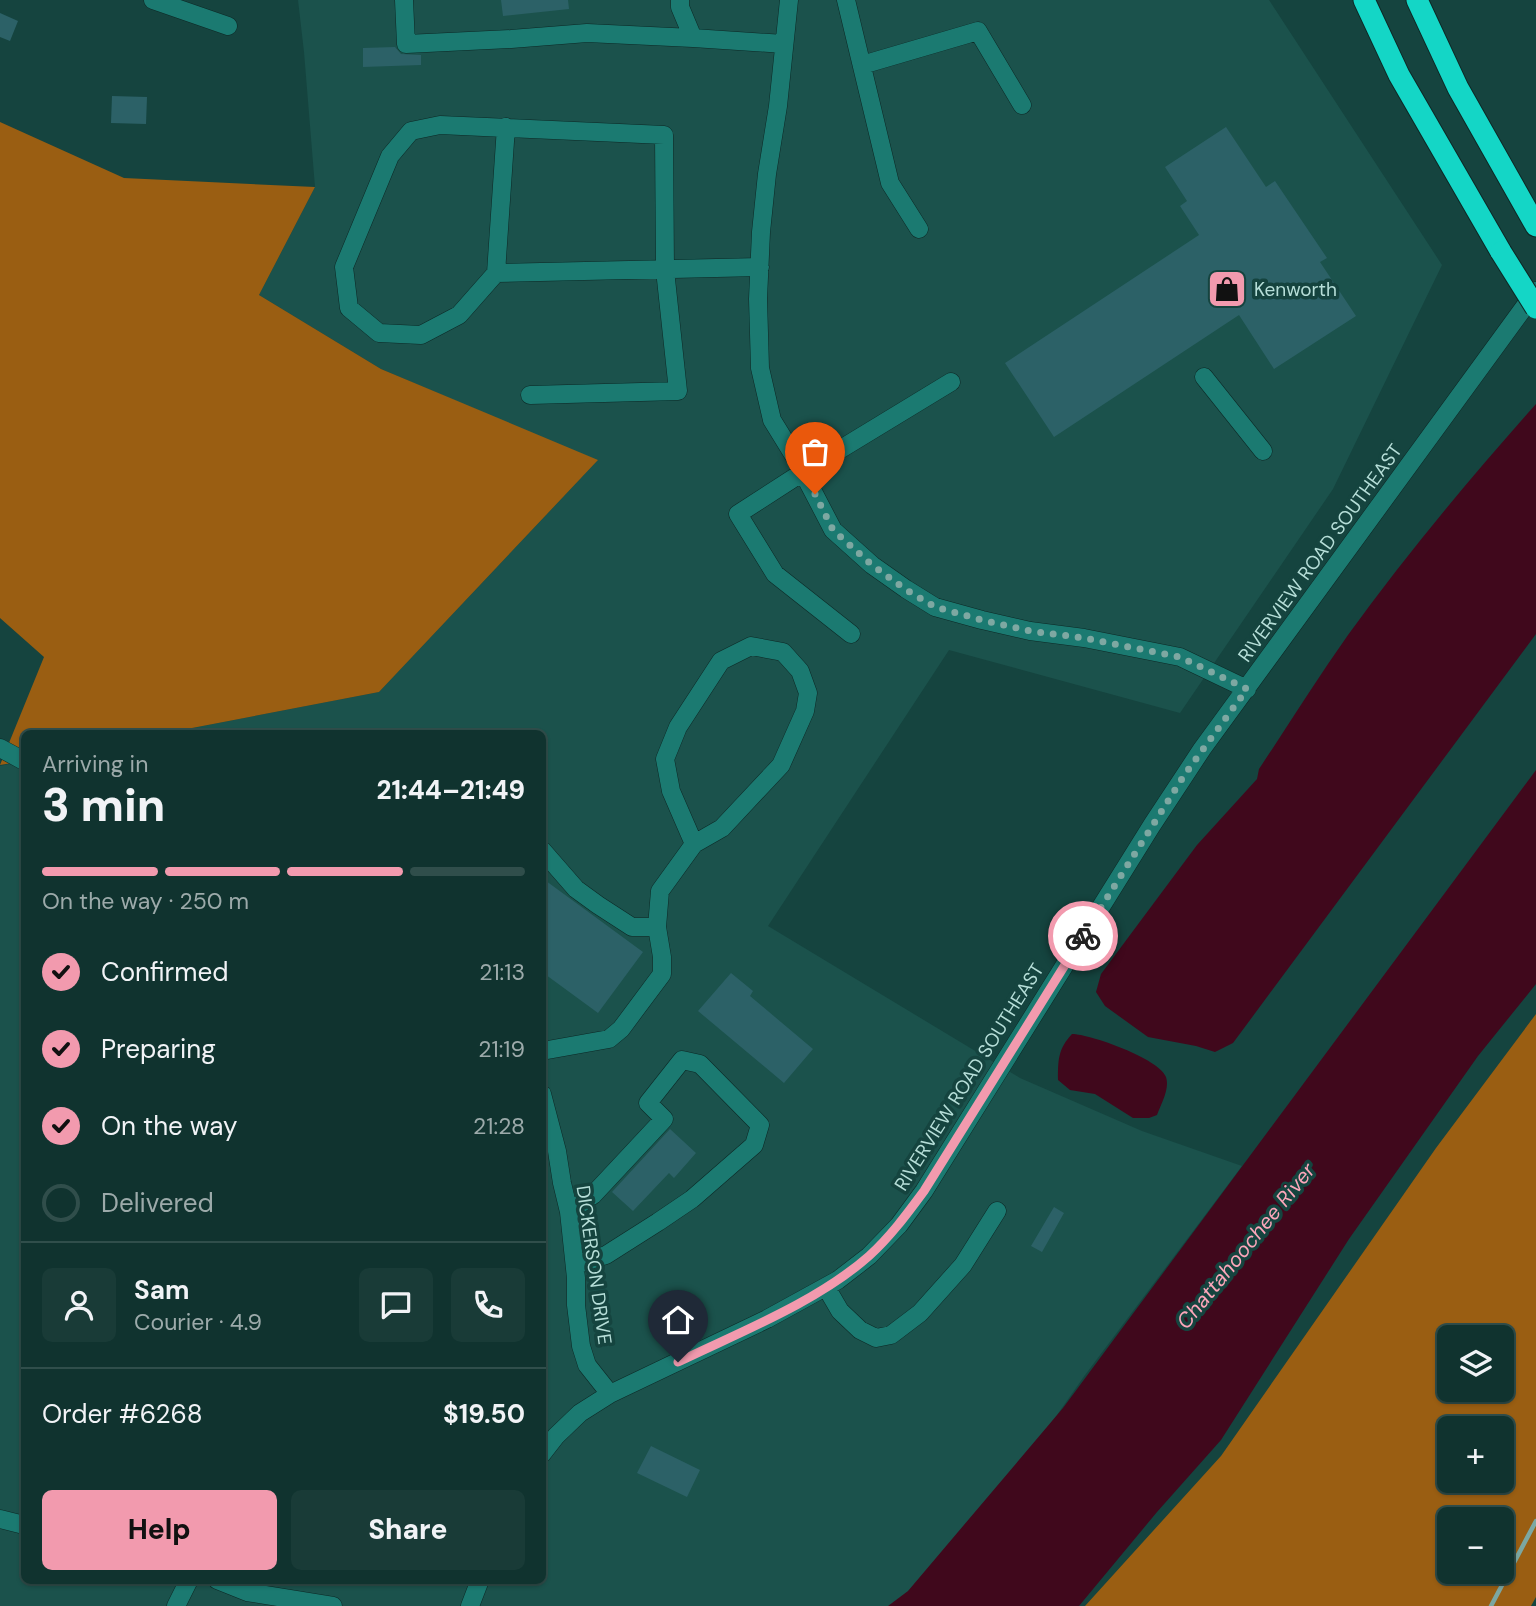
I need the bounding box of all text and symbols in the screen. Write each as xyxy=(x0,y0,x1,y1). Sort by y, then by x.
shop icon: Kenworth xyxy=(1206,268,1248,310)
place label: Kenworth xyxy=(1254,277,1337,302)
pin xyxy=(785,422,845,494)
icon: bag xyxy=(796,433,834,471)
street label: RIVERVIEW ROAD SOUTHEAST xyxy=(1232,439,1408,667)
text: Arriving in xyxy=(42,749,148,779)
text: 21:44–21:49 xyxy=(376,773,525,807)
text: 3 min xyxy=(42,775,165,835)
text: On the way · 250 m xyxy=(42,886,249,916)
courier xyxy=(1048,901,1118,971)
icon: bike xyxy=(1064,917,1102,955)
icon: check xyxy=(42,953,80,991)
text: Confirmed xyxy=(101,955,228,989)
text: 21:13 xyxy=(479,957,525,987)
street label: RIVERVIEW ROAD SOUTHEAST xyxy=(889,958,1050,1195)
icon: check xyxy=(42,1030,80,1068)
text: Preparing xyxy=(101,1032,216,1066)
text: 21:19 xyxy=(478,1034,525,1064)
icon: check xyxy=(42,1107,80,1145)
text: On the way xyxy=(101,1109,237,1143)
text: 21:28 xyxy=(473,1111,525,1141)
water label: Chattahoochee River xyxy=(1170,1156,1322,1335)
street label: DICKERSON DRIVE xyxy=(570,1184,618,1346)
text: Delivered xyxy=(101,1186,214,1220)
button: person xyxy=(42,1268,116,1342)
button: chat xyxy=(359,1268,433,1342)
button: phone xyxy=(451,1268,525,1342)
text: Sam xyxy=(134,1273,189,1307)
pin xyxy=(648,1290,708,1362)
icon: home xyxy=(659,1301,697,1339)
text: Courier · 4.9 xyxy=(134,1307,262,1337)
map controls xyxy=(1437,1325,1514,1584)
button: layers xyxy=(1437,1325,1514,1402)
text: Order #6268 xyxy=(42,1397,203,1431)
text: $19.50 xyxy=(443,1397,525,1431)
button: + xyxy=(1437,1416,1514,1493)
button: Help xyxy=(42,1490,277,1570)
button: Share xyxy=(291,1490,525,1570)
button: − xyxy=(1437,1507,1514,1584)

